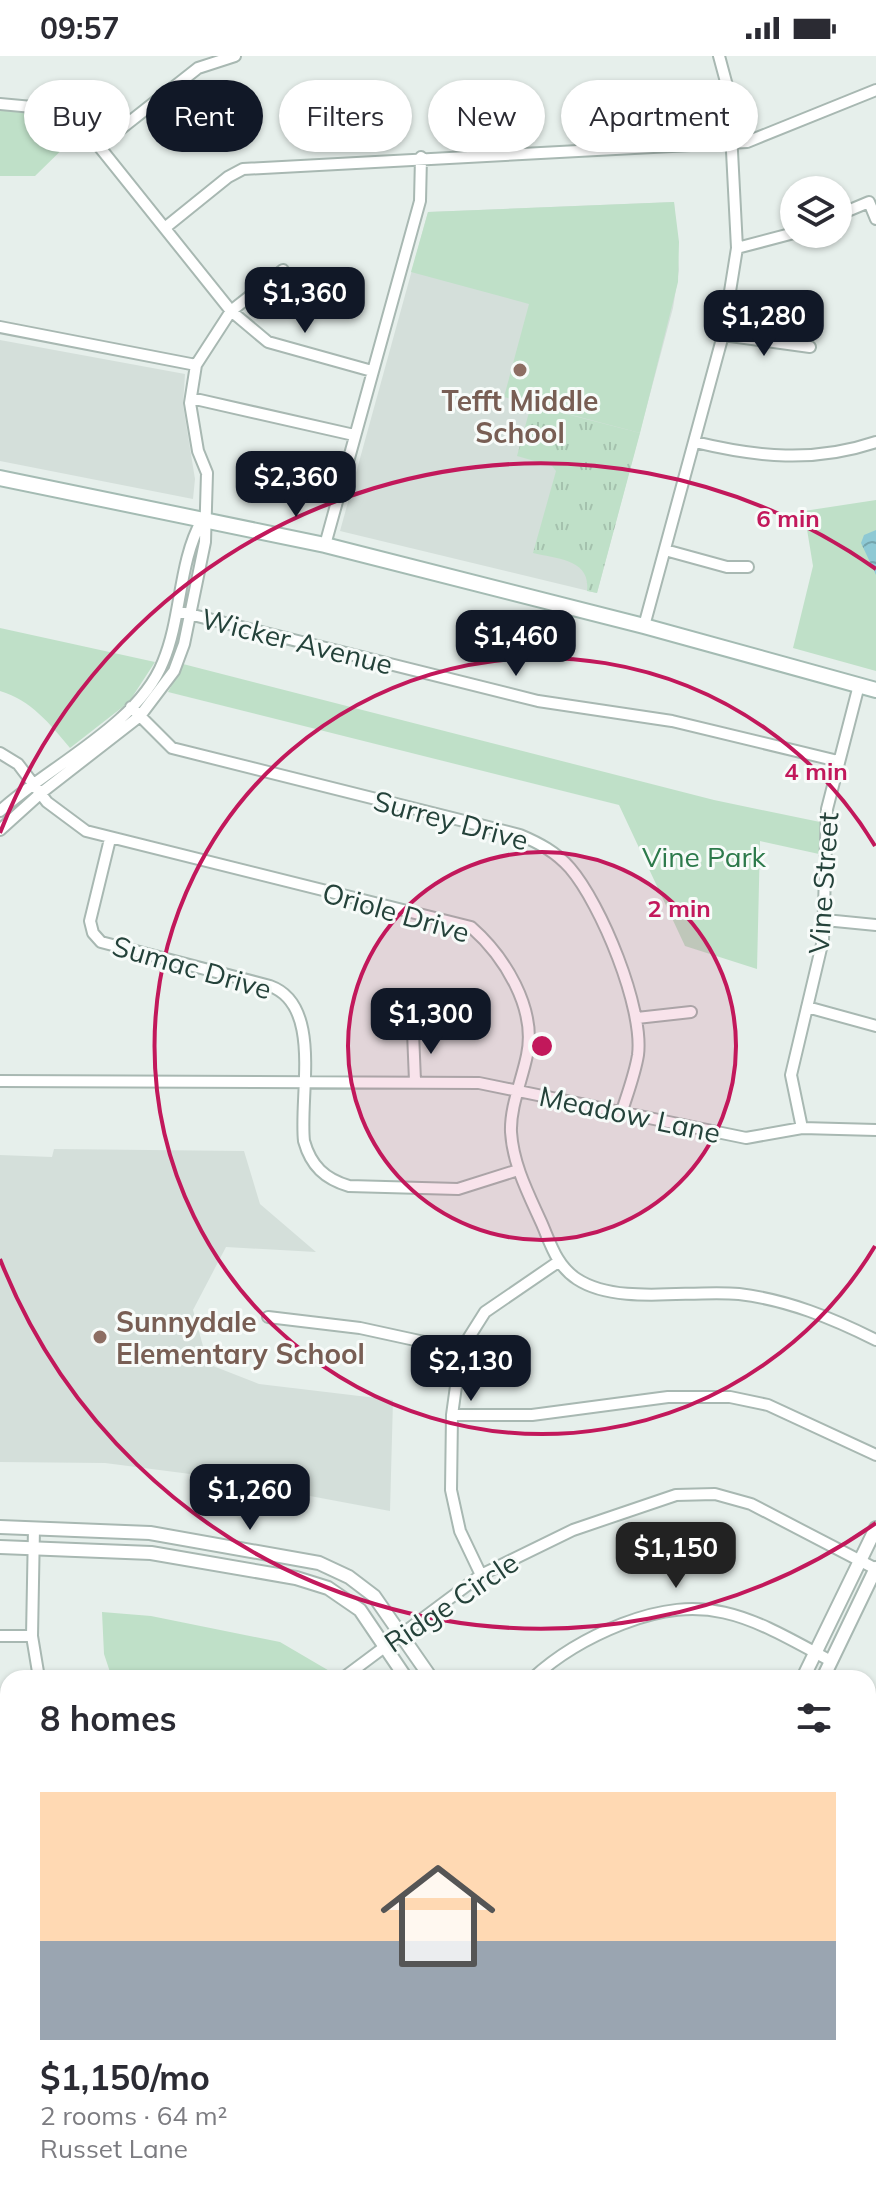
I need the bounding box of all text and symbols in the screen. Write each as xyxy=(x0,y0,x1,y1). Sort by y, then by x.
text: 09:57 xyxy=(40,9,119,47)
chip: Buy xyxy=(24,80,130,152)
chip: Rent xyxy=(146,80,263,152)
chip: Filters xyxy=(279,80,412,152)
chip: New xyxy=(428,80,545,152)
chip: Apartment xyxy=(561,80,758,152)
map controls xyxy=(780,176,852,248)
button: layers xyxy=(780,176,852,248)
pin: $1,360 xyxy=(240,267,370,335)
text: $1,360 xyxy=(263,276,347,309)
pin: $1,280 xyxy=(699,290,829,358)
text: $1,280 xyxy=(722,299,806,332)
marker: Tefft Middle School xyxy=(511,361,529,379)
place label: Tefft Middle School xyxy=(442,383,598,450)
pin: $2,360 xyxy=(231,451,361,519)
text: $2,360 xyxy=(254,460,338,493)
text: 6 min xyxy=(756,503,820,533)
street label: Wicker Avenue xyxy=(198,600,396,682)
pin: $1,460 xyxy=(451,610,581,678)
text: $1,460 xyxy=(474,619,558,652)
text: 4 min xyxy=(784,756,848,786)
street label: Surrey Drive xyxy=(370,783,532,857)
street label: Vine Street xyxy=(801,810,845,955)
park label: Vine Park xyxy=(642,839,767,874)
street label: Oriole Drive xyxy=(318,874,474,950)
text: 2 min xyxy=(647,893,711,923)
street label: Sumac Drive xyxy=(108,928,276,1006)
pin: $1,300 xyxy=(366,988,496,1056)
text: $1,300 xyxy=(389,997,473,1030)
centre of rings xyxy=(528,1032,556,1060)
street label: Meadow Lane xyxy=(536,1078,724,1150)
place label: Sunnydale Elementary School xyxy=(116,1304,365,1371)
marker: Sunnydale Elementary School xyxy=(91,1328,109,1346)
pin: $2,130 xyxy=(406,1335,536,1403)
text: $2,130 xyxy=(429,1344,513,1377)
pin: $1,260 xyxy=(185,1464,315,1532)
text: $1,260 xyxy=(208,1473,292,1506)
pin: $1,150 xyxy=(611,1522,741,1590)
text: $1,150 xyxy=(634,1531,718,1564)
street label: Ridge Circle xyxy=(377,1544,525,1660)
icon: filters xyxy=(792,1696,836,1740)
text: 8 homes xyxy=(40,1697,177,1740)
icon: home xyxy=(366,1844,510,1988)
text: $1,150/mo xyxy=(40,2056,210,2099)
text: 2 rooms · 64 m² xyxy=(40,2099,227,2132)
text: Russet Lane xyxy=(40,2132,188,2165)

